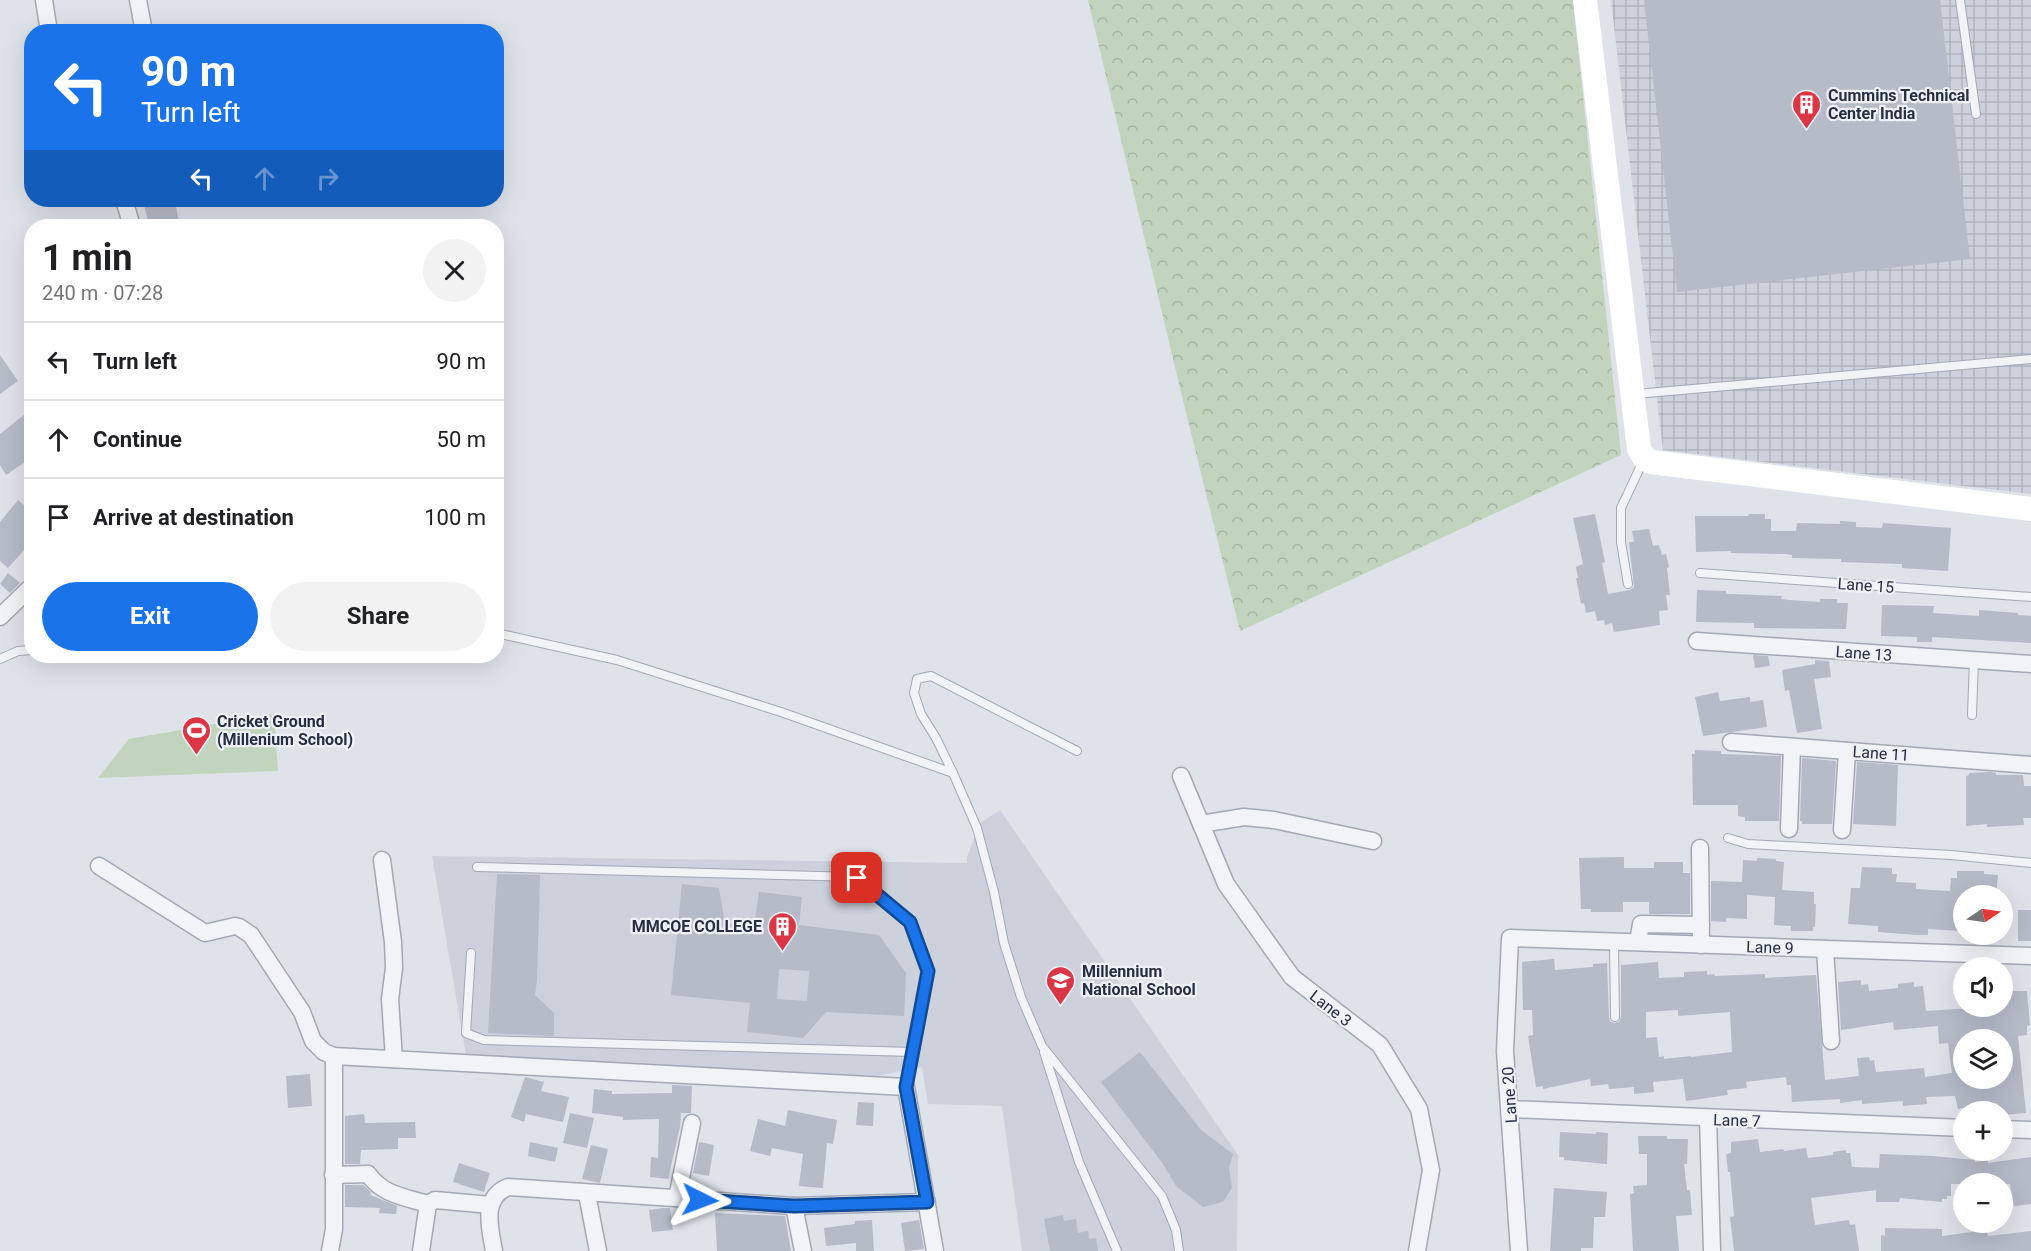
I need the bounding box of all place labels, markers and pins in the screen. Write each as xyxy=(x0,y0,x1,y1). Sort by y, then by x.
place label: Cummins Technical Center India xyxy=(1828,86,1970,123)
building icon: Cummins Technical Center India xyxy=(1791,88,1823,130)
place label: Cricket Ground (Millenium School) xyxy=(217,712,353,749)
sports icon: Cricket Ground (Millenium School) xyxy=(180,714,212,756)
pin xyxy=(831,852,882,903)
building icon: MMCOE COLLEGE xyxy=(767,910,799,952)
place label: MMCOE COLLEGE xyxy=(632,917,762,936)
place label: Millennium National School xyxy=(1082,962,1196,999)
school or university icon: Millennium National School xyxy=(1045,964,1077,1006)

